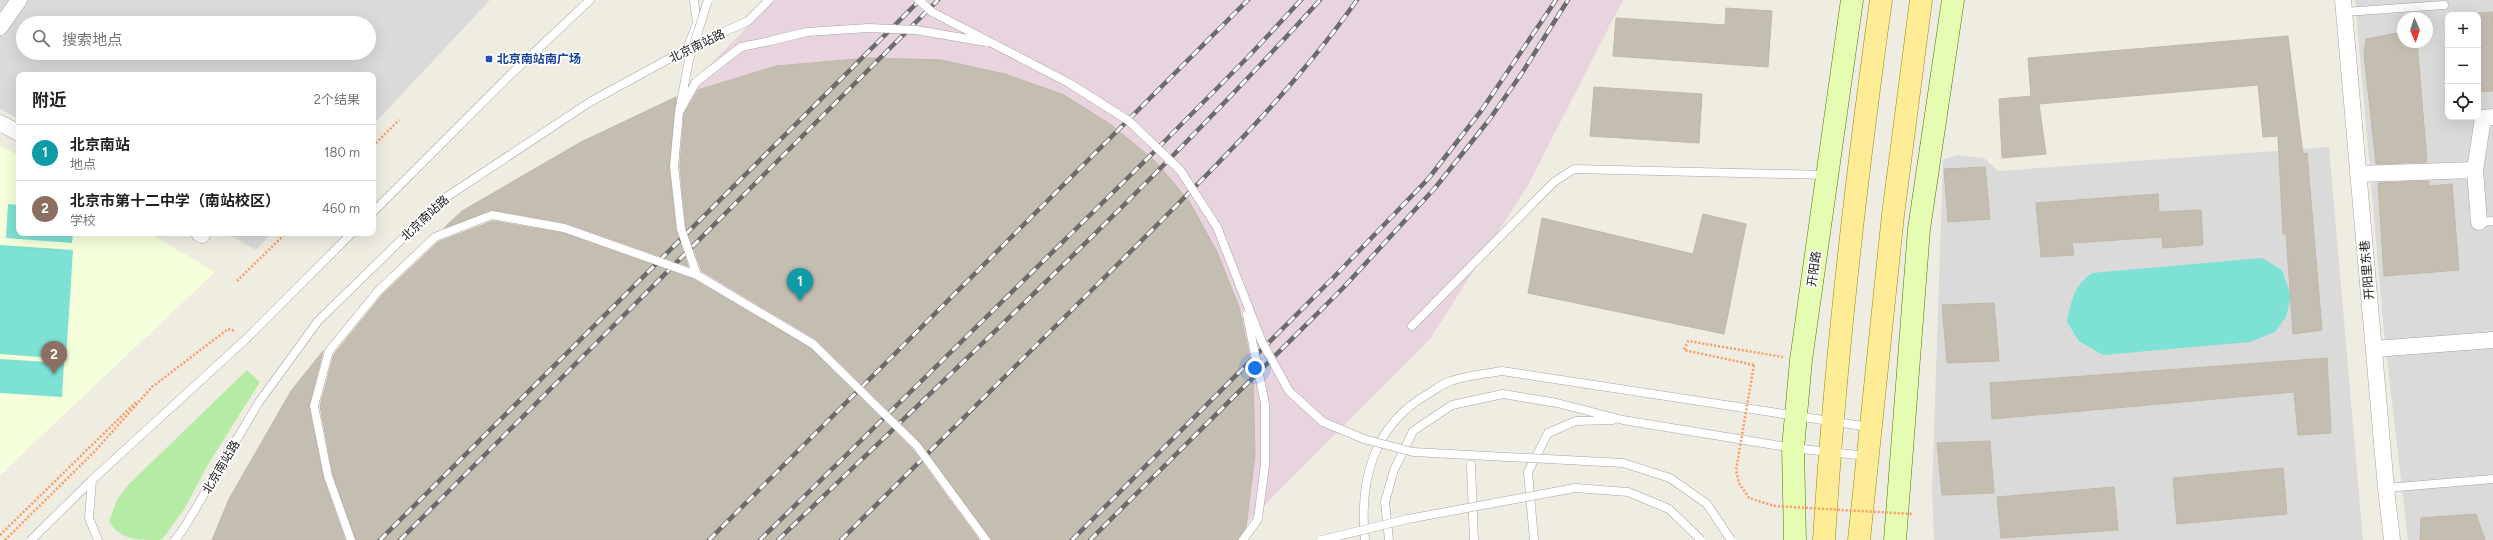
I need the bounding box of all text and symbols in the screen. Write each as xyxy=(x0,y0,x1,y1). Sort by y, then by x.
north arrow xyxy=(2397,12,2433,48)
map controls xyxy=(2445,12,2481,120)
button: + xyxy=(2445,12,2481,48)
search box xyxy=(16,16,376,60)
icon: search xyxy=(30,27,52,49)
street label: 北京南站路 xyxy=(667,27,727,65)
text: 搜索地点 xyxy=(62,31,122,49)
button: − xyxy=(2445,48,2481,84)
place label: 北京南站南广场 xyxy=(497,52,581,66)
marker: 北京南站南广场 xyxy=(484,54,494,64)
button: locate xyxy=(2445,84,2481,120)
text: 附近 xyxy=(32,90,66,110)
text: 2个结果 xyxy=(314,92,360,107)
text: 北京南站 xyxy=(70,136,130,154)
text: 1 xyxy=(42,145,48,160)
text: 180 m xyxy=(324,145,360,160)
text: 地点 xyxy=(70,157,96,172)
text: 北京市第十二中学（南站校区） xyxy=(70,192,280,210)
street label: 北京南站路 xyxy=(398,192,452,244)
text: 2 xyxy=(41,201,49,216)
text: 460 m xyxy=(322,201,360,216)
text: 学校 xyxy=(70,213,96,228)
street label: 开阳里东巷 xyxy=(2357,239,2377,301)
street label: 开阳路 xyxy=(1805,250,1823,288)
pin: 1 xyxy=(787,268,813,301)
pin: 2 xyxy=(41,341,67,374)
your location xyxy=(1245,358,1265,378)
street label: 北京南站路 xyxy=(200,438,242,496)

